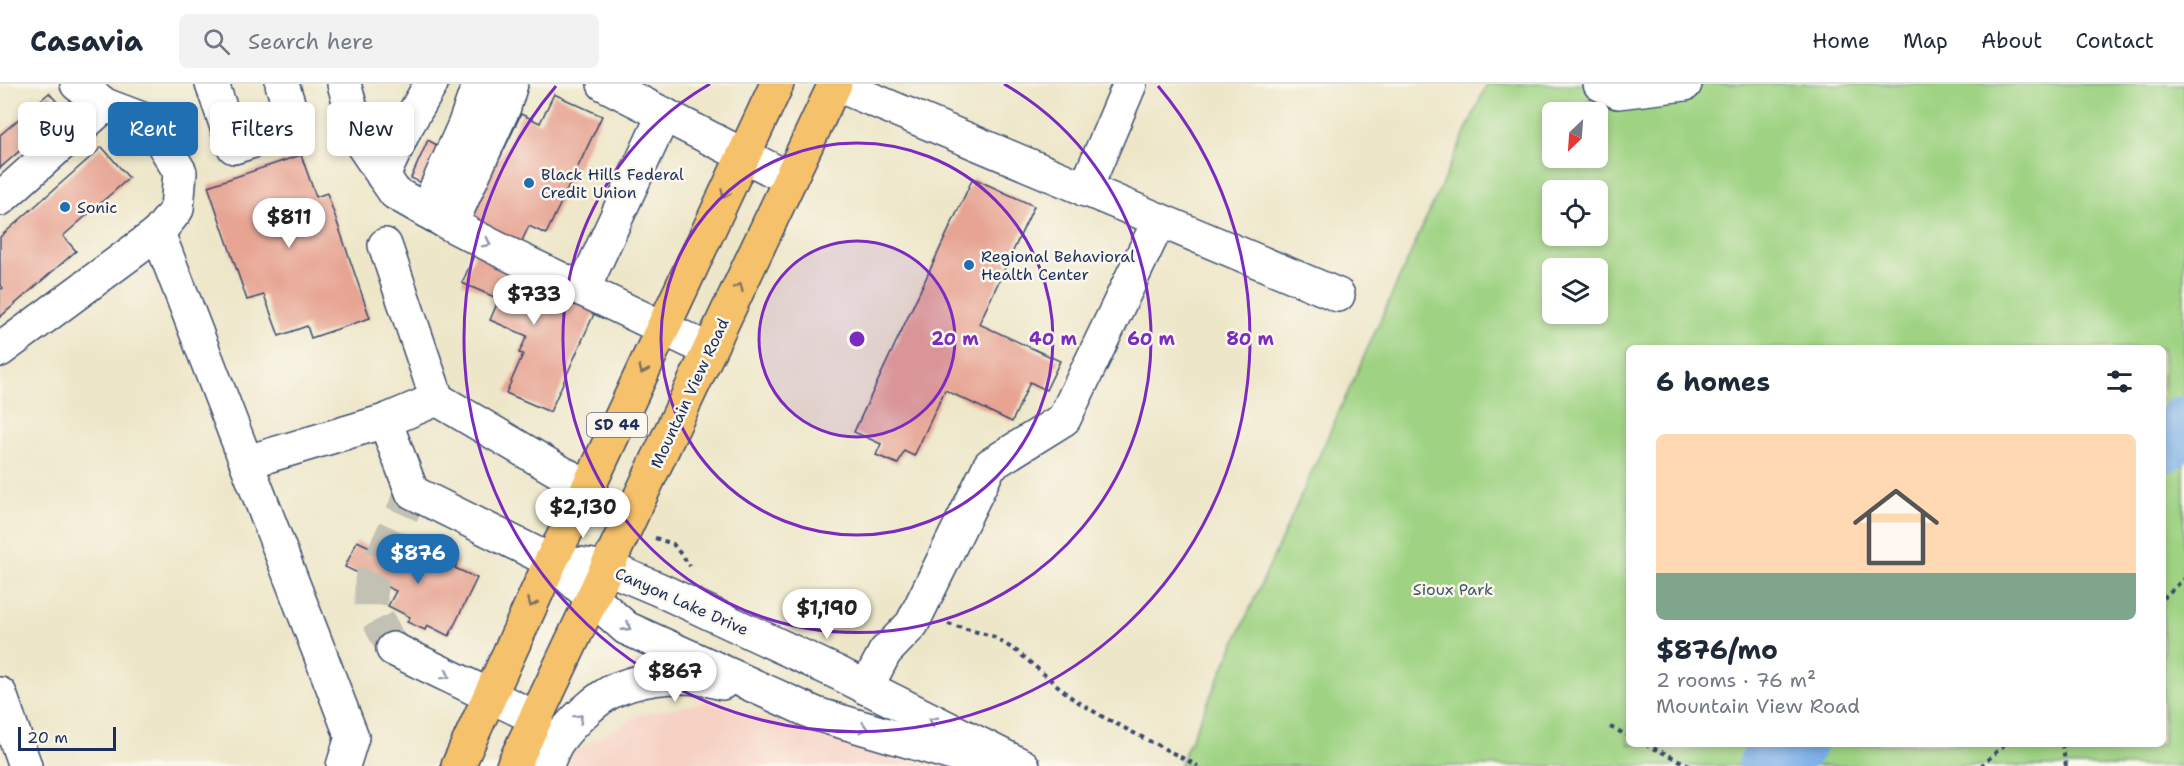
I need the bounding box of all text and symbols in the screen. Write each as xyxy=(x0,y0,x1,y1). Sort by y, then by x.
search box xyxy=(179,14,599,68)
text: Casavia xyxy=(30,22,143,60)
icon: search xyxy=(200,25,233,58)
text: Search here xyxy=(248,27,374,56)
text: Home xyxy=(1812,27,1870,55)
text: Map xyxy=(1903,27,1948,55)
text: About xyxy=(1981,27,2042,55)
text: Contact xyxy=(2075,27,2154,55)
chip: Buy xyxy=(18,102,96,156)
chip: Rent xyxy=(108,102,198,156)
chip: Filters xyxy=(210,102,315,156)
chip: New xyxy=(327,102,414,156)
north arrow xyxy=(1542,102,1608,168)
map controls xyxy=(1542,102,1608,324)
place label: Black Hills Federal Credit Union xyxy=(541,164,684,203)
marker: Black Hills Federal Credit Union xyxy=(522,176,536,190)
button: locate xyxy=(1542,180,1608,246)
one-way arrow xyxy=(721,187,733,198)
place label: Sonic xyxy=(77,197,117,218)
pin: $811 xyxy=(253,198,325,249)
marker: Sonic xyxy=(58,200,72,214)
text: $811 xyxy=(266,204,312,230)
one-way arrow xyxy=(480,236,491,247)
place label: Regional Behavioral Health Center xyxy=(981,246,1135,285)
marker: Regional Behavioral Health Center xyxy=(962,258,976,272)
button: layers xyxy=(1542,258,1608,324)
pin: $733 xyxy=(498,275,570,326)
text: $733 xyxy=(507,281,561,307)
one-way arrow xyxy=(732,282,744,293)
street label: Mountain View Road xyxy=(645,315,733,472)
text: 20 m xyxy=(931,327,979,351)
text: 40 m xyxy=(1029,327,1077,351)
text: 60 m xyxy=(1127,327,1175,351)
text: 80 m xyxy=(1226,327,1274,351)
centre of rings xyxy=(847,329,867,349)
one-way arrow xyxy=(638,364,650,375)
text: 6 homes xyxy=(1656,364,1770,399)
icon: filters xyxy=(2103,365,2136,398)
road number: SD 44 xyxy=(587,413,647,437)
icon: home xyxy=(1842,473,1950,581)
pin: $2,130 xyxy=(534,488,632,539)
text: $2,130 xyxy=(549,494,617,520)
pin: $876 xyxy=(382,534,454,585)
text: $876 xyxy=(390,540,446,566)
street label: Canyon Lake Drive xyxy=(612,563,752,640)
park label: Sioux Park xyxy=(1413,579,1493,600)
pin: $1,190 xyxy=(778,589,876,640)
text: $1,190 xyxy=(796,595,858,621)
one-way arrow xyxy=(528,597,540,608)
one-way arrow xyxy=(620,620,631,631)
text: $876/mo xyxy=(1656,632,1778,667)
pin: $867 xyxy=(639,652,711,703)
text: $867 xyxy=(648,658,702,684)
text: 2 rooms · 76 m² xyxy=(1656,667,1816,693)
one-way arrow xyxy=(439,668,450,679)
text: Mountain View Road xyxy=(1656,693,1860,719)
one-way arrow xyxy=(571,715,582,726)
one-way arrow xyxy=(928,717,939,728)
one-way arrow xyxy=(858,721,868,733)
scale bar xyxy=(18,724,116,752)
text: 20 m xyxy=(27,727,68,748)

